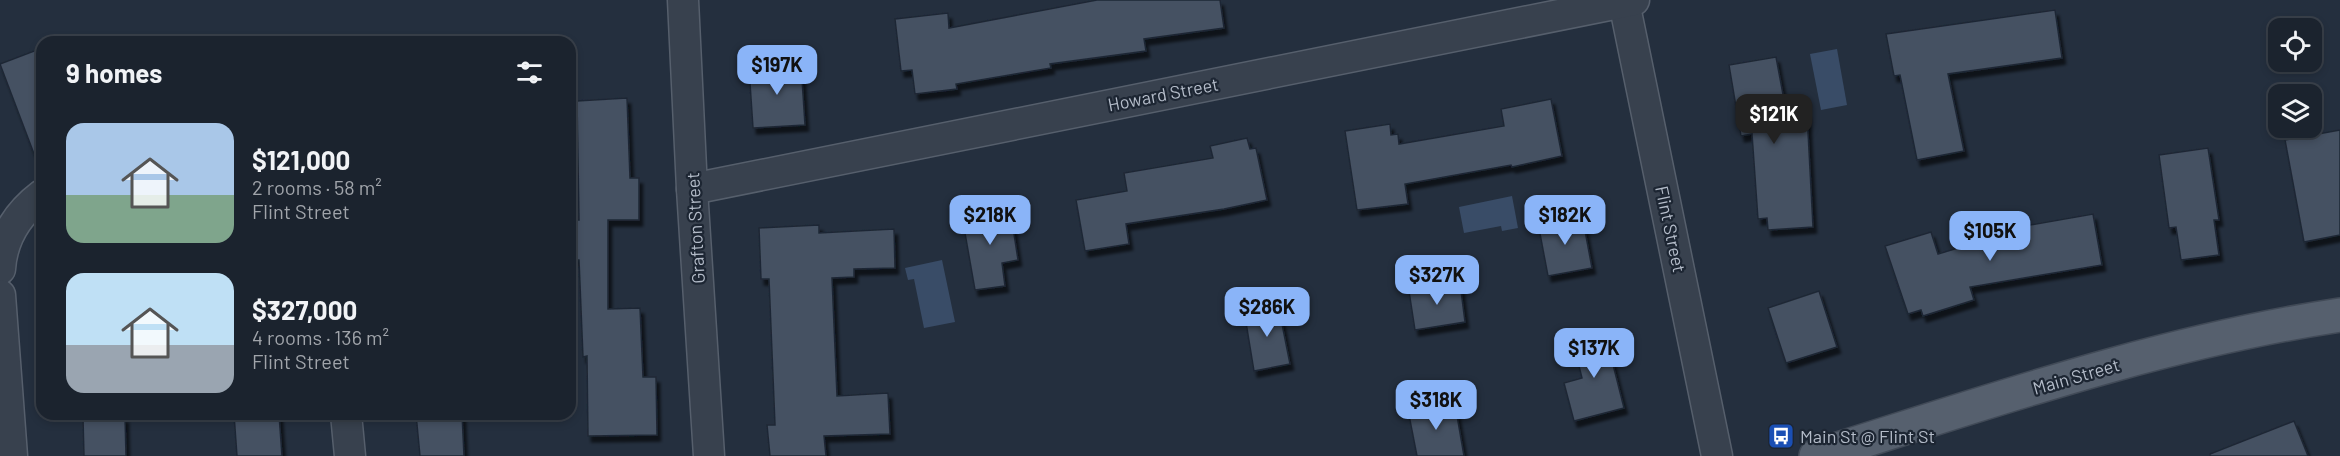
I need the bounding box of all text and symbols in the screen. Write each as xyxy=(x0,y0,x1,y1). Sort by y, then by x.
map controls xyxy=(2268,18,2322,138)
button: locate xyxy=(2268,18,2322,72)
pin: $197K xyxy=(735,45,819,96)
text: $197K xyxy=(751,52,803,76)
icon: filters xyxy=(513,56,546,89)
text: 9 homes xyxy=(66,57,162,88)
street label: Howard Street xyxy=(1106,72,1220,116)
button: layers xyxy=(2268,84,2322,138)
pin: $121K xyxy=(1732,94,1816,145)
text: $121K xyxy=(1749,101,1799,125)
text: $121,000 xyxy=(252,144,350,175)
icon: home xyxy=(114,147,186,219)
street label: Grafton Street xyxy=(681,172,709,284)
text: 2 rooms · 58 m² xyxy=(252,175,382,199)
street label: Flint Street xyxy=(1651,184,1691,274)
pin: $218K xyxy=(948,195,1032,246)
pin: $182K xyxy=(1523,195,1607,246)
text: Flint Street xyxy=(252,199,350,223)
text: $218K xyxy=(964,202,1016,226)
text: $182K xyxy=(1538,202,1592,226)
pin: $105K xyxy=(1948,211,2032,262)
text: $105K xyxy=(1963,218,2017,242)
pin: $327K xyxy=(1395,255,1479,306)
text: $327K xyxy=(1409,262,1465,286)
pin: $286K xyxy=(1225,287,1309,338)
text: $327,000 xyxy=(252,294,357,325)
text: $286K xyxy=(1239,294,1295,318)
icon: home xyxy=(114,297,186,369)
text: 4 rooms · 136 m² xyxy=(252,325,389,349)
pin: $137K xyxy=(1552,328,1636,379)
text: $137K xyxy=(1568,335,1620,359)
text: Flint Street xyxy=(252,349,350,373)
street label: Main Street xyxy=(2030,353,2122,399)
pin: $318K xyxy=(1394,380,1478,431)
text: $318K xyxy=(1410,387,1462,411)
bus stop icon: Main St @ Flint St xyxy=(1766,421,1796,451)
place label: Main St @ Flint St xyxy=(1800,425,1935,447)

